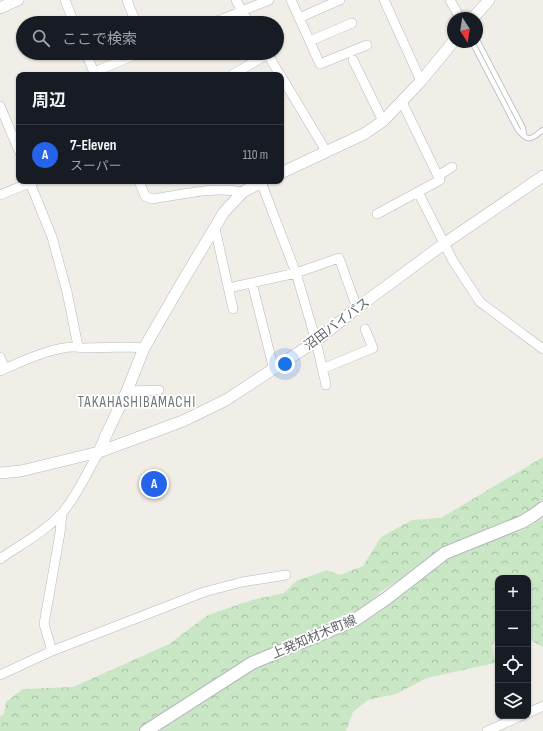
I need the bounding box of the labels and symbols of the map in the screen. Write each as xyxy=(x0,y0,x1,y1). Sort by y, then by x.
north arrow xyxy=(447,12,483,48)
street label: 沼田バイパス xyxy=(301,294,373,354)
your location xyxy=(275,354,295,374)
district label: TAKAHASHIBAMACHI xyxy=(78,393,196,412)
pin: A xyxy=(141,469,167,499)
street label: 上発知材木町線 xyxy=(269,612,359,662)

